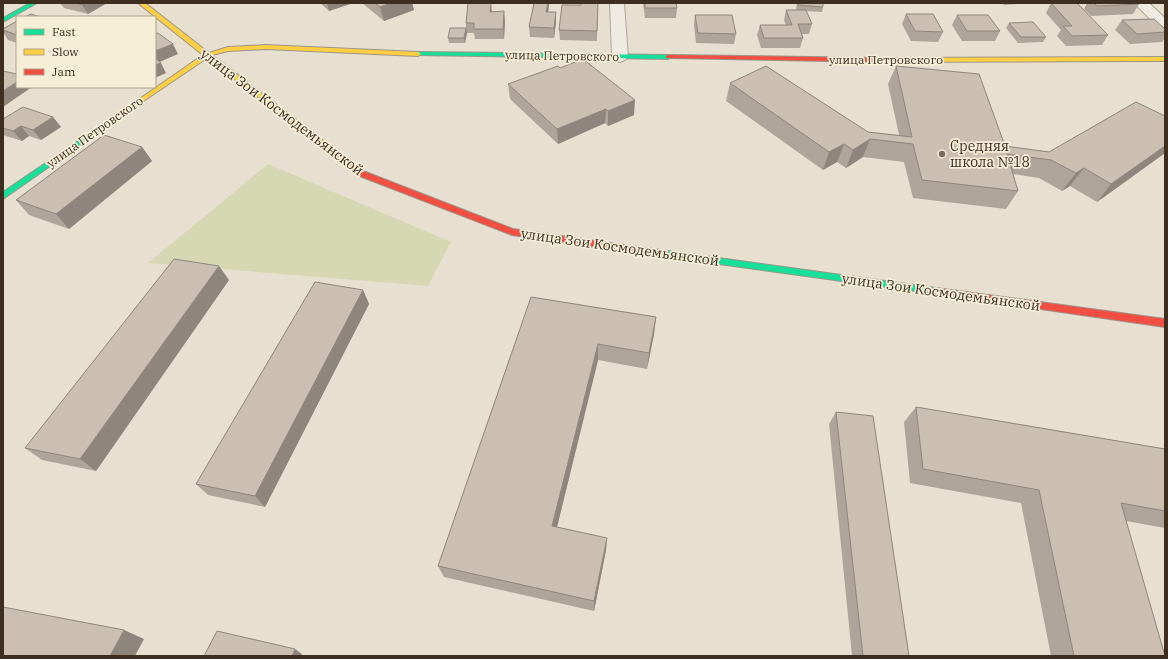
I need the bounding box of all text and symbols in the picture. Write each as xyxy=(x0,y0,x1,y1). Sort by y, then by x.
legend xyxy=(16,16,156,88)
text: Fast xyxy=(52,24,76,39)
text: Slow xyxy=(52,44,79,59)
street label: улица Зои Космодемьянской xyxy=(197,45,367,179)
street label: улица Петровского xyxy=(505,47,619,64)
street label: улица Петровского xyxy=(829,52,943,67)
text: Jam xyxy=(52,64,76,79)
street label: улица Петровского xyxy=(44,93,146,170)
place label: Средняя школа №18 xyxy=(950,137,1030,171)
marker: Средняя школа №18 xyxy=(937,149,947,159)
street label: улица Зои Космодемьянской xyxy=(520,224,720,270)
street label: улица Зои Космодемьянской xyxy=(841,269,1041,315)

